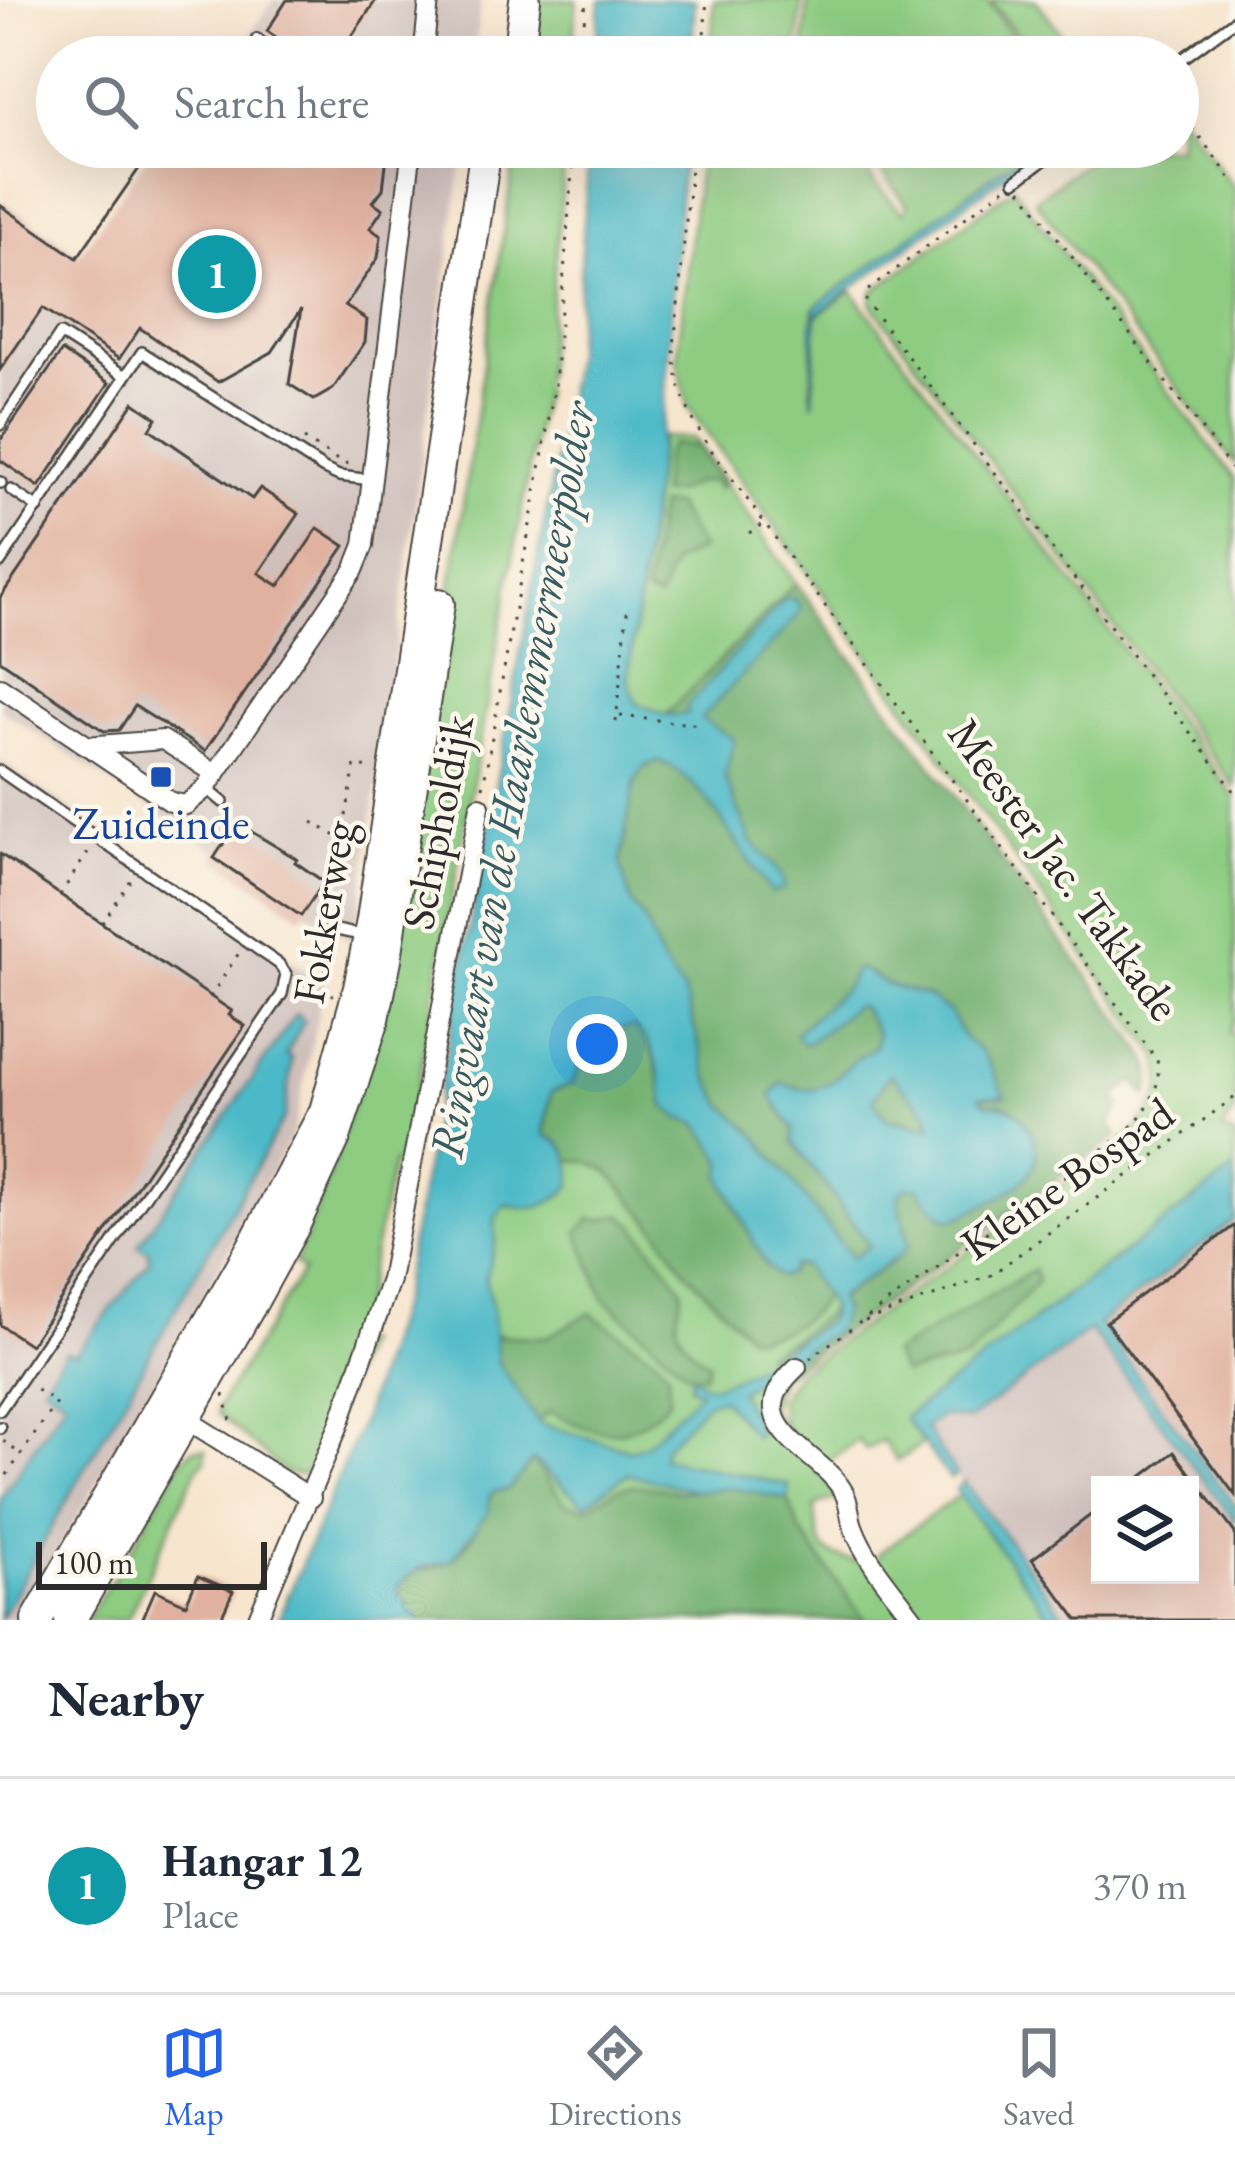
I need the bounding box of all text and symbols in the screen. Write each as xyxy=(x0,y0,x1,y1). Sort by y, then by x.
search box xyxy=(36,36,1199,168)
icon: search xyxy=(78,69,144,135)
text: Search here xyxy=(174,73,369,131)
pin: 1 xyxy=(178,229,256,319)
water label: Ringvaart van de Haarlemmermeerpolder xyxy=(414,394,609,1163)
street label: Meester Jac. Takkade xyxy=(936,707,1194,1031)
street label: Schipholdijk xyxy=(388,709,486,934)
marker: Zuideinde xyxy=(148,764,174,790)
place label: Zuideinde xyxy=(72,794,250,852)
street label: Fokkerweg xyxy=(278,815,368,1008)
your location xyxy=(567,1014,627,1074)
street label: Kleine Bospad xyxy=(949,1083,1185,1273)
map controls xyxy=(1091,1476,1199,1584)
button: layers xyxy=(1091,1476,1199,1584)
scale bar xyxy=(36,1536,267,1589)
text: 100 m xyxy=(54,1541,134,1584)
text: Nearby xyxy=(48,1665,204,1731)
text: Hangar 12 xyxy=(162,1831,362,1889)
text: 1 xyxy=(77,1860,97,1911)
text: 370 m xyxy=(1093,1860,1187,1911)
text: Place xyxy=(162,1889,239,1940)
tab: Map xyxy=(161,2020,227,2135)
tab: Directions xyxy=(549,2020,682,2135)
tab: Saved xyxy=(1003,2020,1074,2135)

